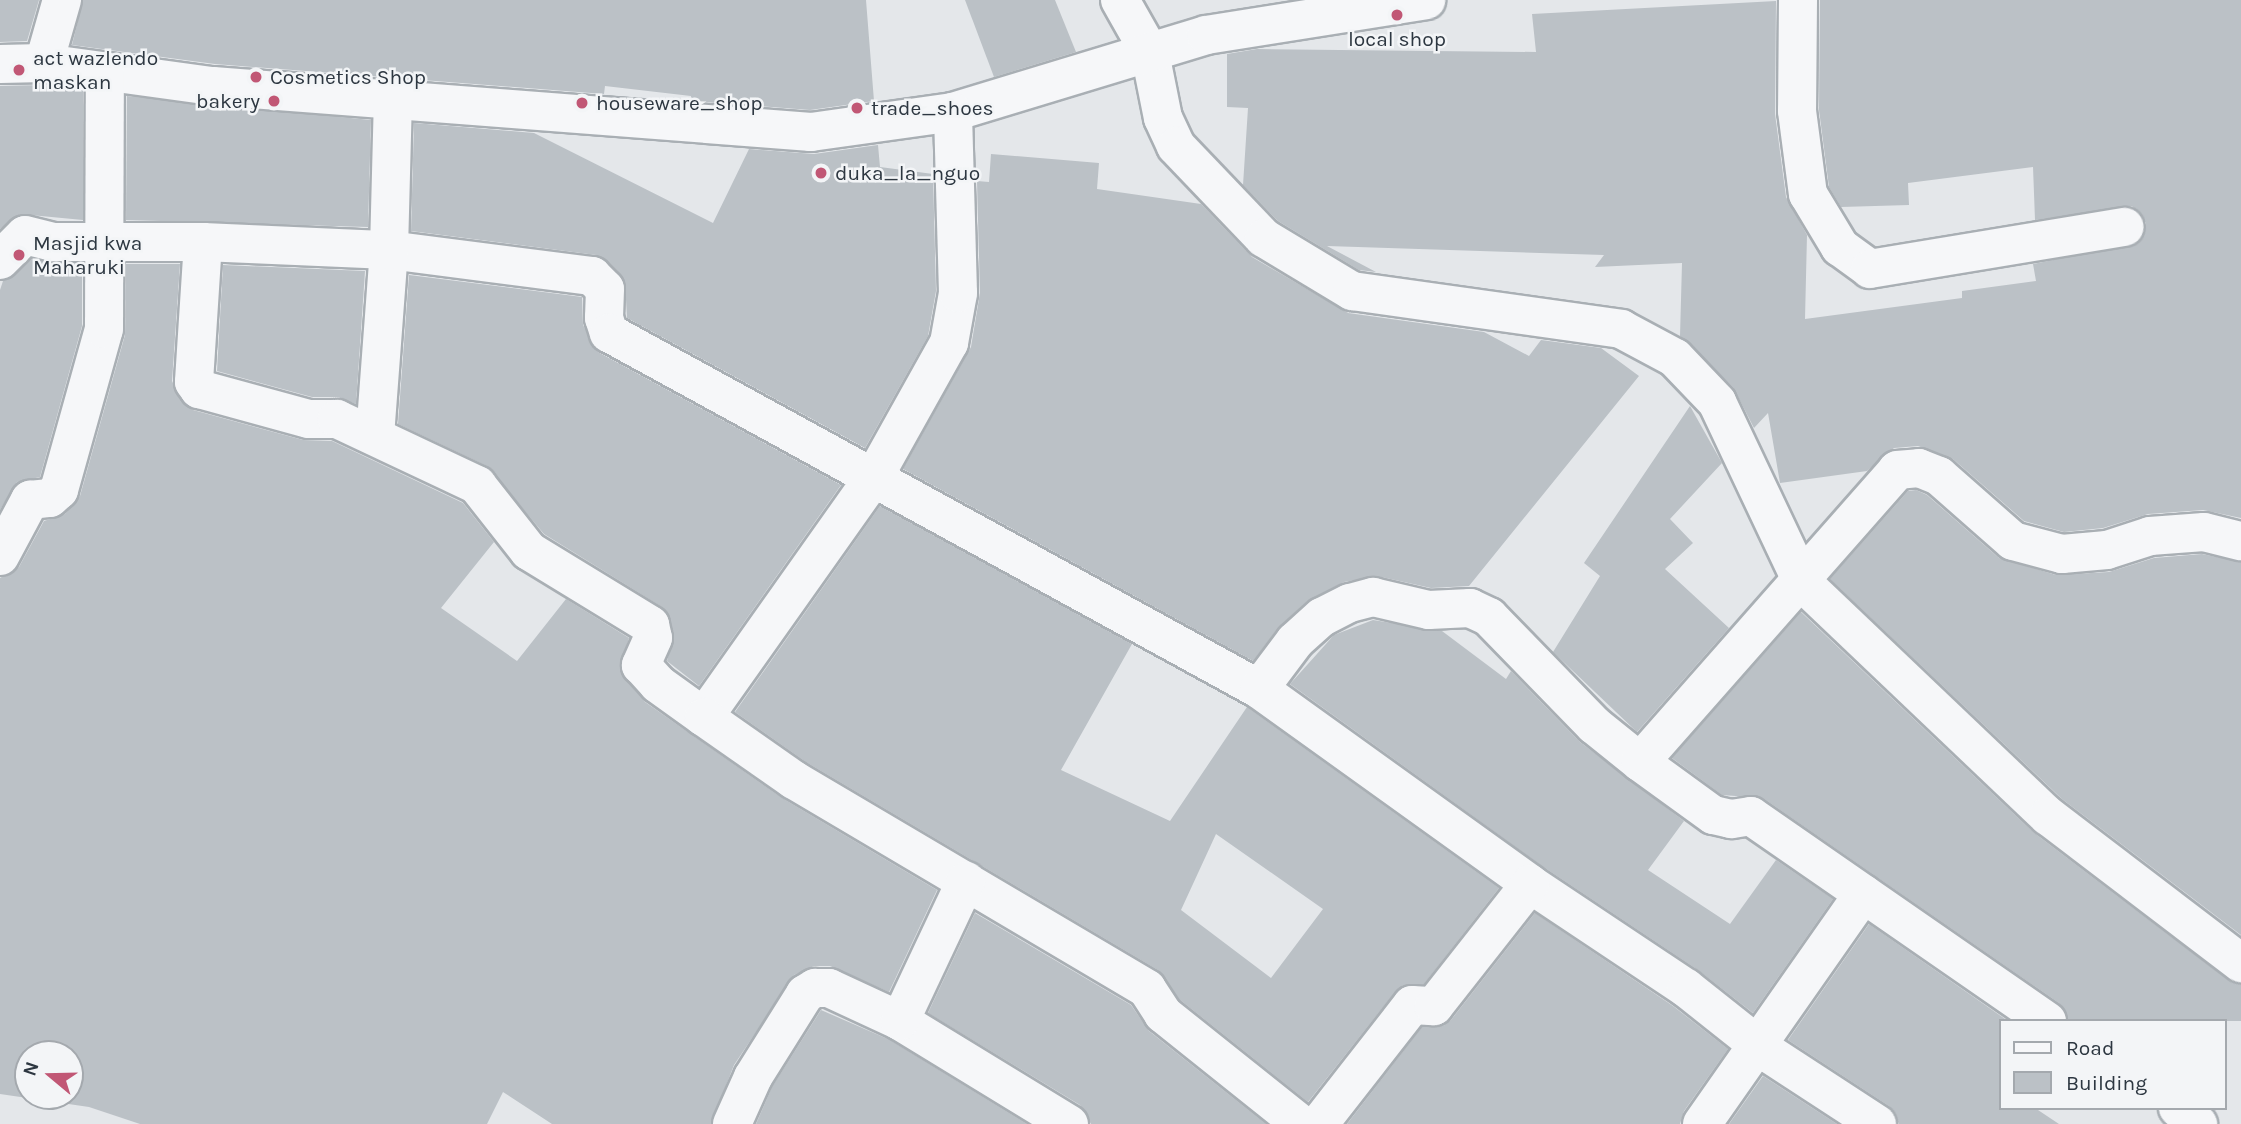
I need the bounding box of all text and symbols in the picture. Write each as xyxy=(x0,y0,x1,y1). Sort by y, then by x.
marker: local shop xyxy=(1389,7,1405,23)
place label: local shop xyxy=(1348,26,1446,52)
place label: act wazlendo maskan xyxy=(33,45,158,95)
marker: act wazlendo maskan xyxy=(11,62,27,78)
place label: Cosmetics Shop xyxy=(270,64,426,90)
marker: Cosmetics Shop xyxy=(248,69,264,85)
place label: bakery xyxy=(196,88,260,114)
place label: houseware_shop xyxy=(596,90,763,116)
marker: bakery xyxy=(266,93,282,109)
marker: houseware_shop xyxy=(574,95,590,111)
place label: trade_shoes xyxy=(871,95,993,121)
marker: trade_shoes xyxy=(849,100,865,116)
place label: duka_la_nguo xyxy=(835,160,980,186)
marker: duka_la_nguo xyxy=(813,165,829,181)
place label: Masjid kwa Maharuki xyxy=(33,230,142,280)
marker: Masjid kwa Maharuki xyxy=(11,247,27,263)
legend xyxy=(2000,1019,2227,1110)
text: Road xyxy=(2066,1036,2114,1060)
north arrow xyxy=(14,1040,84,1110)
text: N xyxy=(18,1059,44,1079)
text: Building xyxy=(2066,1071,2147,1095)

